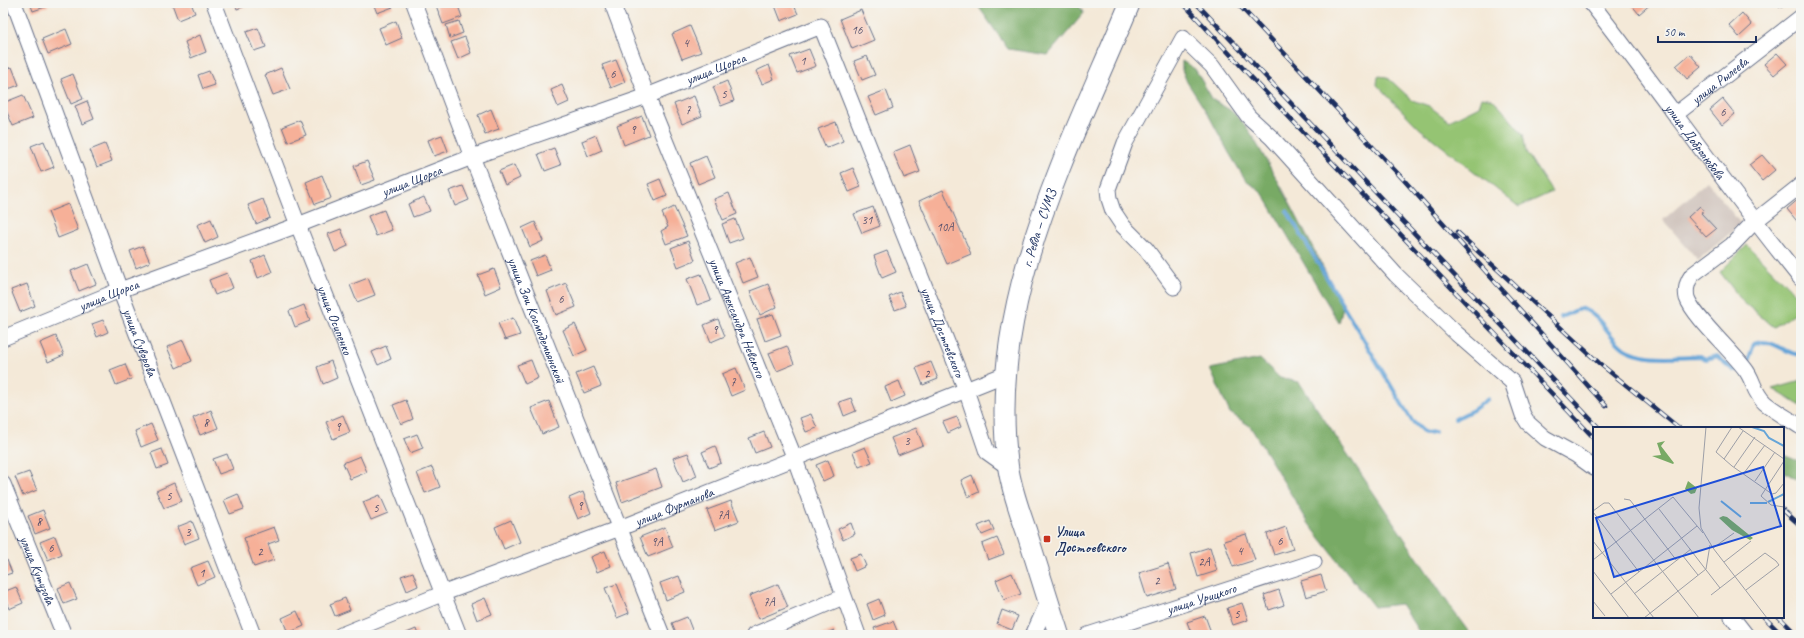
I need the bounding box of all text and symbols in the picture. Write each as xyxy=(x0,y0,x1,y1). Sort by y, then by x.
scale bar xyxy=(1658,18,1756,44)
house number: 16 xyxy=(852,22,863,38)
text: 50 m xyxy=(1664,24,1686,40)
house number: 4 xyxy=(683,35,690,51)
street label: улица Щорса xyxy=(682,48,749,88)
street label: улица Рылеева xyxy=(1687,52,1752,108)
house number: 1 xyxy=(800,53,806,69)
house number: 6 xyxy=(610,66,616,82)
house number: 5 xyxy=(721,86,727,102)
street label: улица Добролюбова xyxy=(1661,99,1730,184)
house number: 7 xyxy=(685,102,691,118)
house number: 6 xyxy=(1720,104,1726,120)
house number: 9 xyxy=(630,122,637,138)
street label: улица Щорса xyxy=(378,161,445,200)
street label: г. Ревда — СУМЗ xyxy=(1018,185,1060,269)
house number: 31 xyxy=(862,212,873,228)
house number: 10А xyxy=(937,219,954,235)
street label: улица Зои Космодемьянской xyxy=(504,254,570,386)
street label: улица Александра Невского xyxy=(705,255,770,381)
street label: улица Щорса xyxy=(75,275,142,315)
street label: улица Осипенко xyxy=(313,281,357,358)
street label: улица Достоевского xyxy=(917,283,969,381)
house number: 6 xyxy=(558,291,564,307)
street label: улица Суворова xyxy=(119,305,161,380)
house number: 9 xyxy=(712,322,719,338)
house number: 2 xyxy=(924,366,931,382)
house number: 7 xyxy=(730,374,736,390)
house number: 8 xyxy=(203,415,210,431)
house number: 9 xyxy=(335,419,342,435)
inset map xyxy=(1593,427,1784,618)
house number: 3 xyxy=(904,433,911,449)
street label: улица Фурманова xyxy=(631,483,717,530)
house number: 5 xyxy=(166,488,172,504)
house number: 9 xyxy=(577,498,584,514)
house number: 5 xyxy=(373,500,379,516)
house number: 7А xyxy=(717,507,730,523)
house number: 8 xyxy=(36,514,43,530)
place label: Улица Достоевского xyxy=(1055,523,1127,556)
house number: 3 xyxy=(185,524,192,540)
street label: улица Кутузова xyxy=(16,532,60,608)
house number: 6 xyxy=(1277,533,1283,549)
house number: 9А xyxy=(651,534,664,550)
marker: Улица Достоевского xyxy=(1042,534,1052,544)
house number: 6 xyxy=(48,540,54,556)
house number: 4 xyxy=(1237,543,1244,559)
house number: 2 xyxy=(257,544,264,560)
house number: 2А xyxy=(1198,554,1211,570)
house number: 1 xyxy=(199,565,205,581)
house number: 2 xyxy=(1154,573,1161,589)
street label: улица Урицкого xyxy=(1163,579,1239,618)
house number: 7А xyxy=(763,594,776,610)
house number: 5 xyxy=(1234,606,1240,622)

